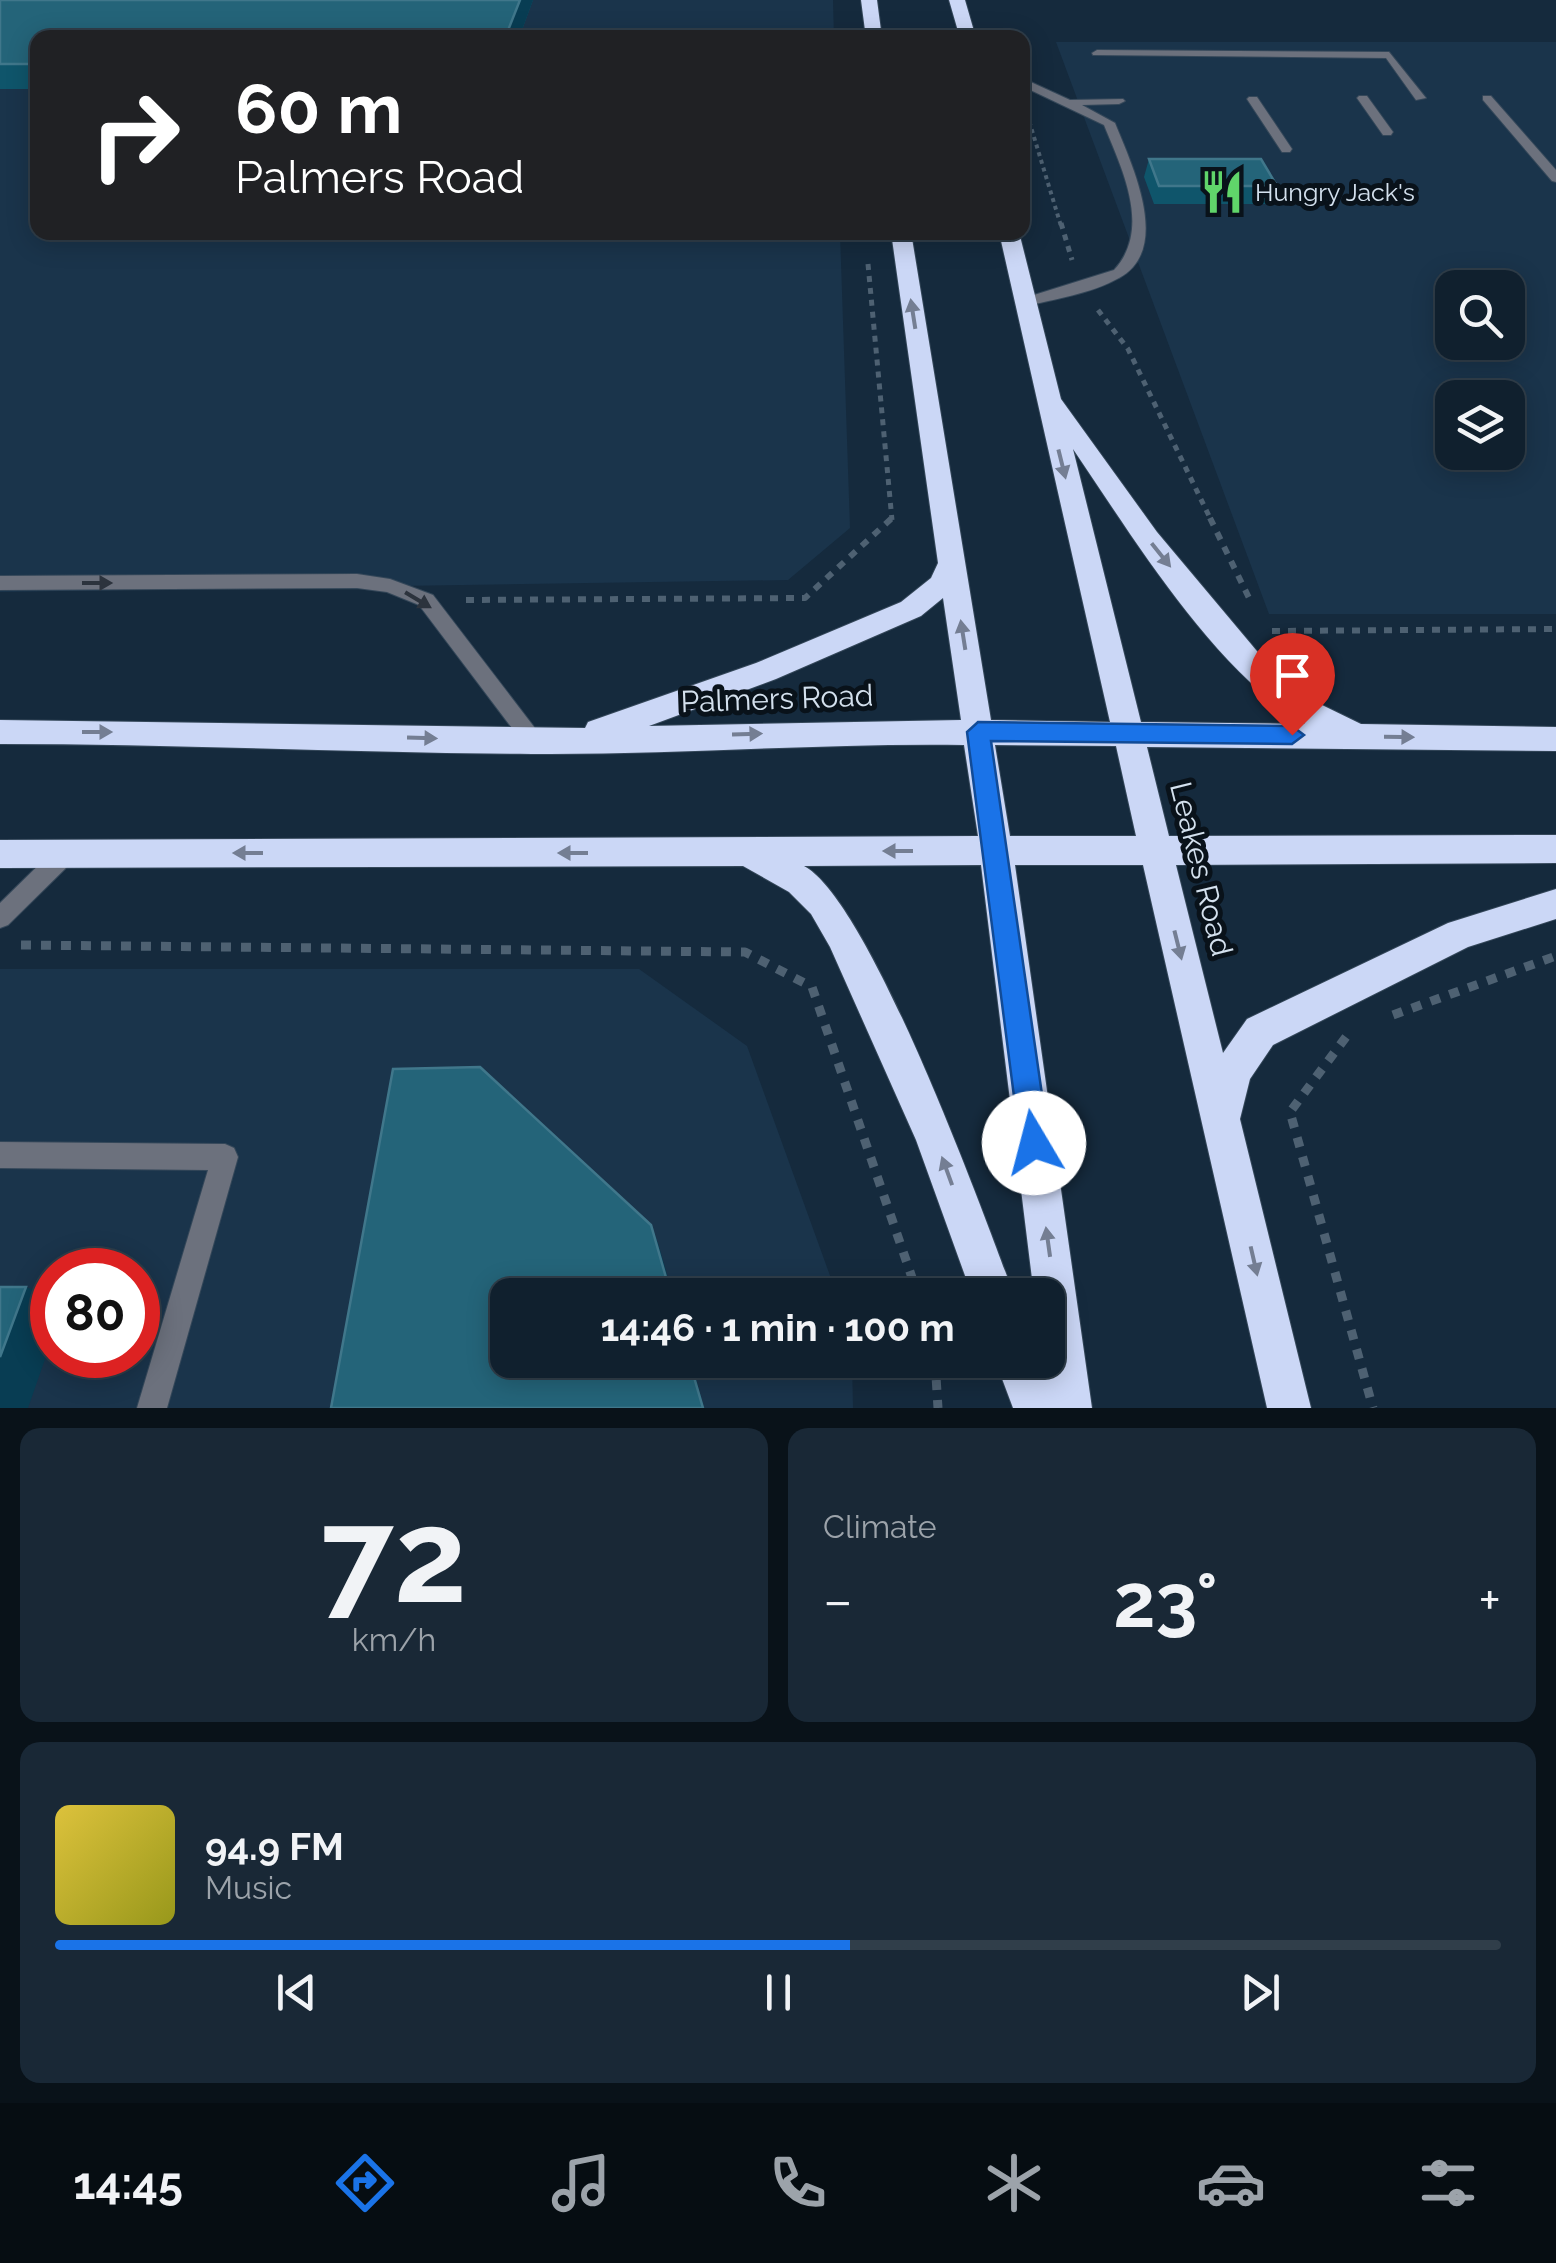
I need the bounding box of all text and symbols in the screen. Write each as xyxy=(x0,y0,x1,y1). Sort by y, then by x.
text: 60 m xyxy=(235,67,402,149)
icon: right xyxy=(70,70,200,200)
text: Palmers Road xyxy=(235,151,524,204)
restaurant icon: Hungry Jack's xyxy=(1198,168,1246,216)
place label: Hungry Jack's xyxy=(1255,177,1415,207)
map controls xyxy=(1435,270,1525,470)
button: search xyxy=(1435,270,1525,360)
one-way arrow xyxy=(905,298,921,329)
button: layers xyxy=(1435,380,1525,470)
one-way arrow xyxy=(1055,449,1070,480)
one-way arrow xyxy=(1150,543,1171,568)
one-way arrow xyxy=(82,575,114,591)
one-way arrow xyxy=(404,590,432,609)
one-way arrow xyxy=(955,619,971,650)
pin xyxy=(1250,633,1335,736)
icon: arrive xyxy=(1265,648,1320,703)
street label: Palmers Road xyxy=(680,678,874,719)
one-way arrow xyxy=(82,724,114,740)
one-way arrow xyxy=(732,726,764,742)
one-way arrow xyxy=(1383,730,1415,746)
one-way arrow xyxy=(407,731,439,747)
street label: Leakes Road xyxy=(1163,778,1240,959)
one-way arrow xyxy=(882,844,914,860)
one-way arrow xyxy=(232,845,264,861)
one-way arrow xyxy=(557,845,589,861)
one-way arrow xyxy=(1171,930,1186,961)
position arrow xyxy=(982,1091,1086,1195)
one-way arrow xyxy=(939,1155,954,1185)
one-way arrow xyxy=(1039,1226,1055,1257)
one-way arrow xyxy=(1247,1246,1262,1277)
speed limit sign: 80 xyxy=(30,1248,160,1378)
text: 14:46 · 1 min · 100 m xyxy=(600,1305,955,1350)
text: 72 xyxy=(321,1480,467,1632)
text: Climate xyxy=(823,1508,937,1545)
text: 23° xyxy=(1113,1556,1218,1645)
text: − xyxy=(823,1568,853,1633)
text: + xyxy=(1478,1568,1501,1633)
text: km/h xyxy=(352,1621,436,1658)
text: 94.9 FM xyxy=(205,1824,344,1869)
text: Music xyxy=(205,1869,292,1906)
icon: previous xyxy=(269,1965,324,2020)
icon: pause xyxy=(751,1965,806,2020)
icon: next xyxy=(1233,1965,1288,2020)
icon: directions xyxy=(330,2148,400,2218)
icon: music xyxy=(546,2148,616,2218)
icon: phone xyxy=(763,2148,833,2218)
icon: climate xyxy=(979,2148,1049,2218)
icon: car xyxy=(1196,2148,1266,2218)
icon: filters xyxy=(1413,2148,1483,2218)
text: 14:45 xyxy=(73,2157,183,2210)

